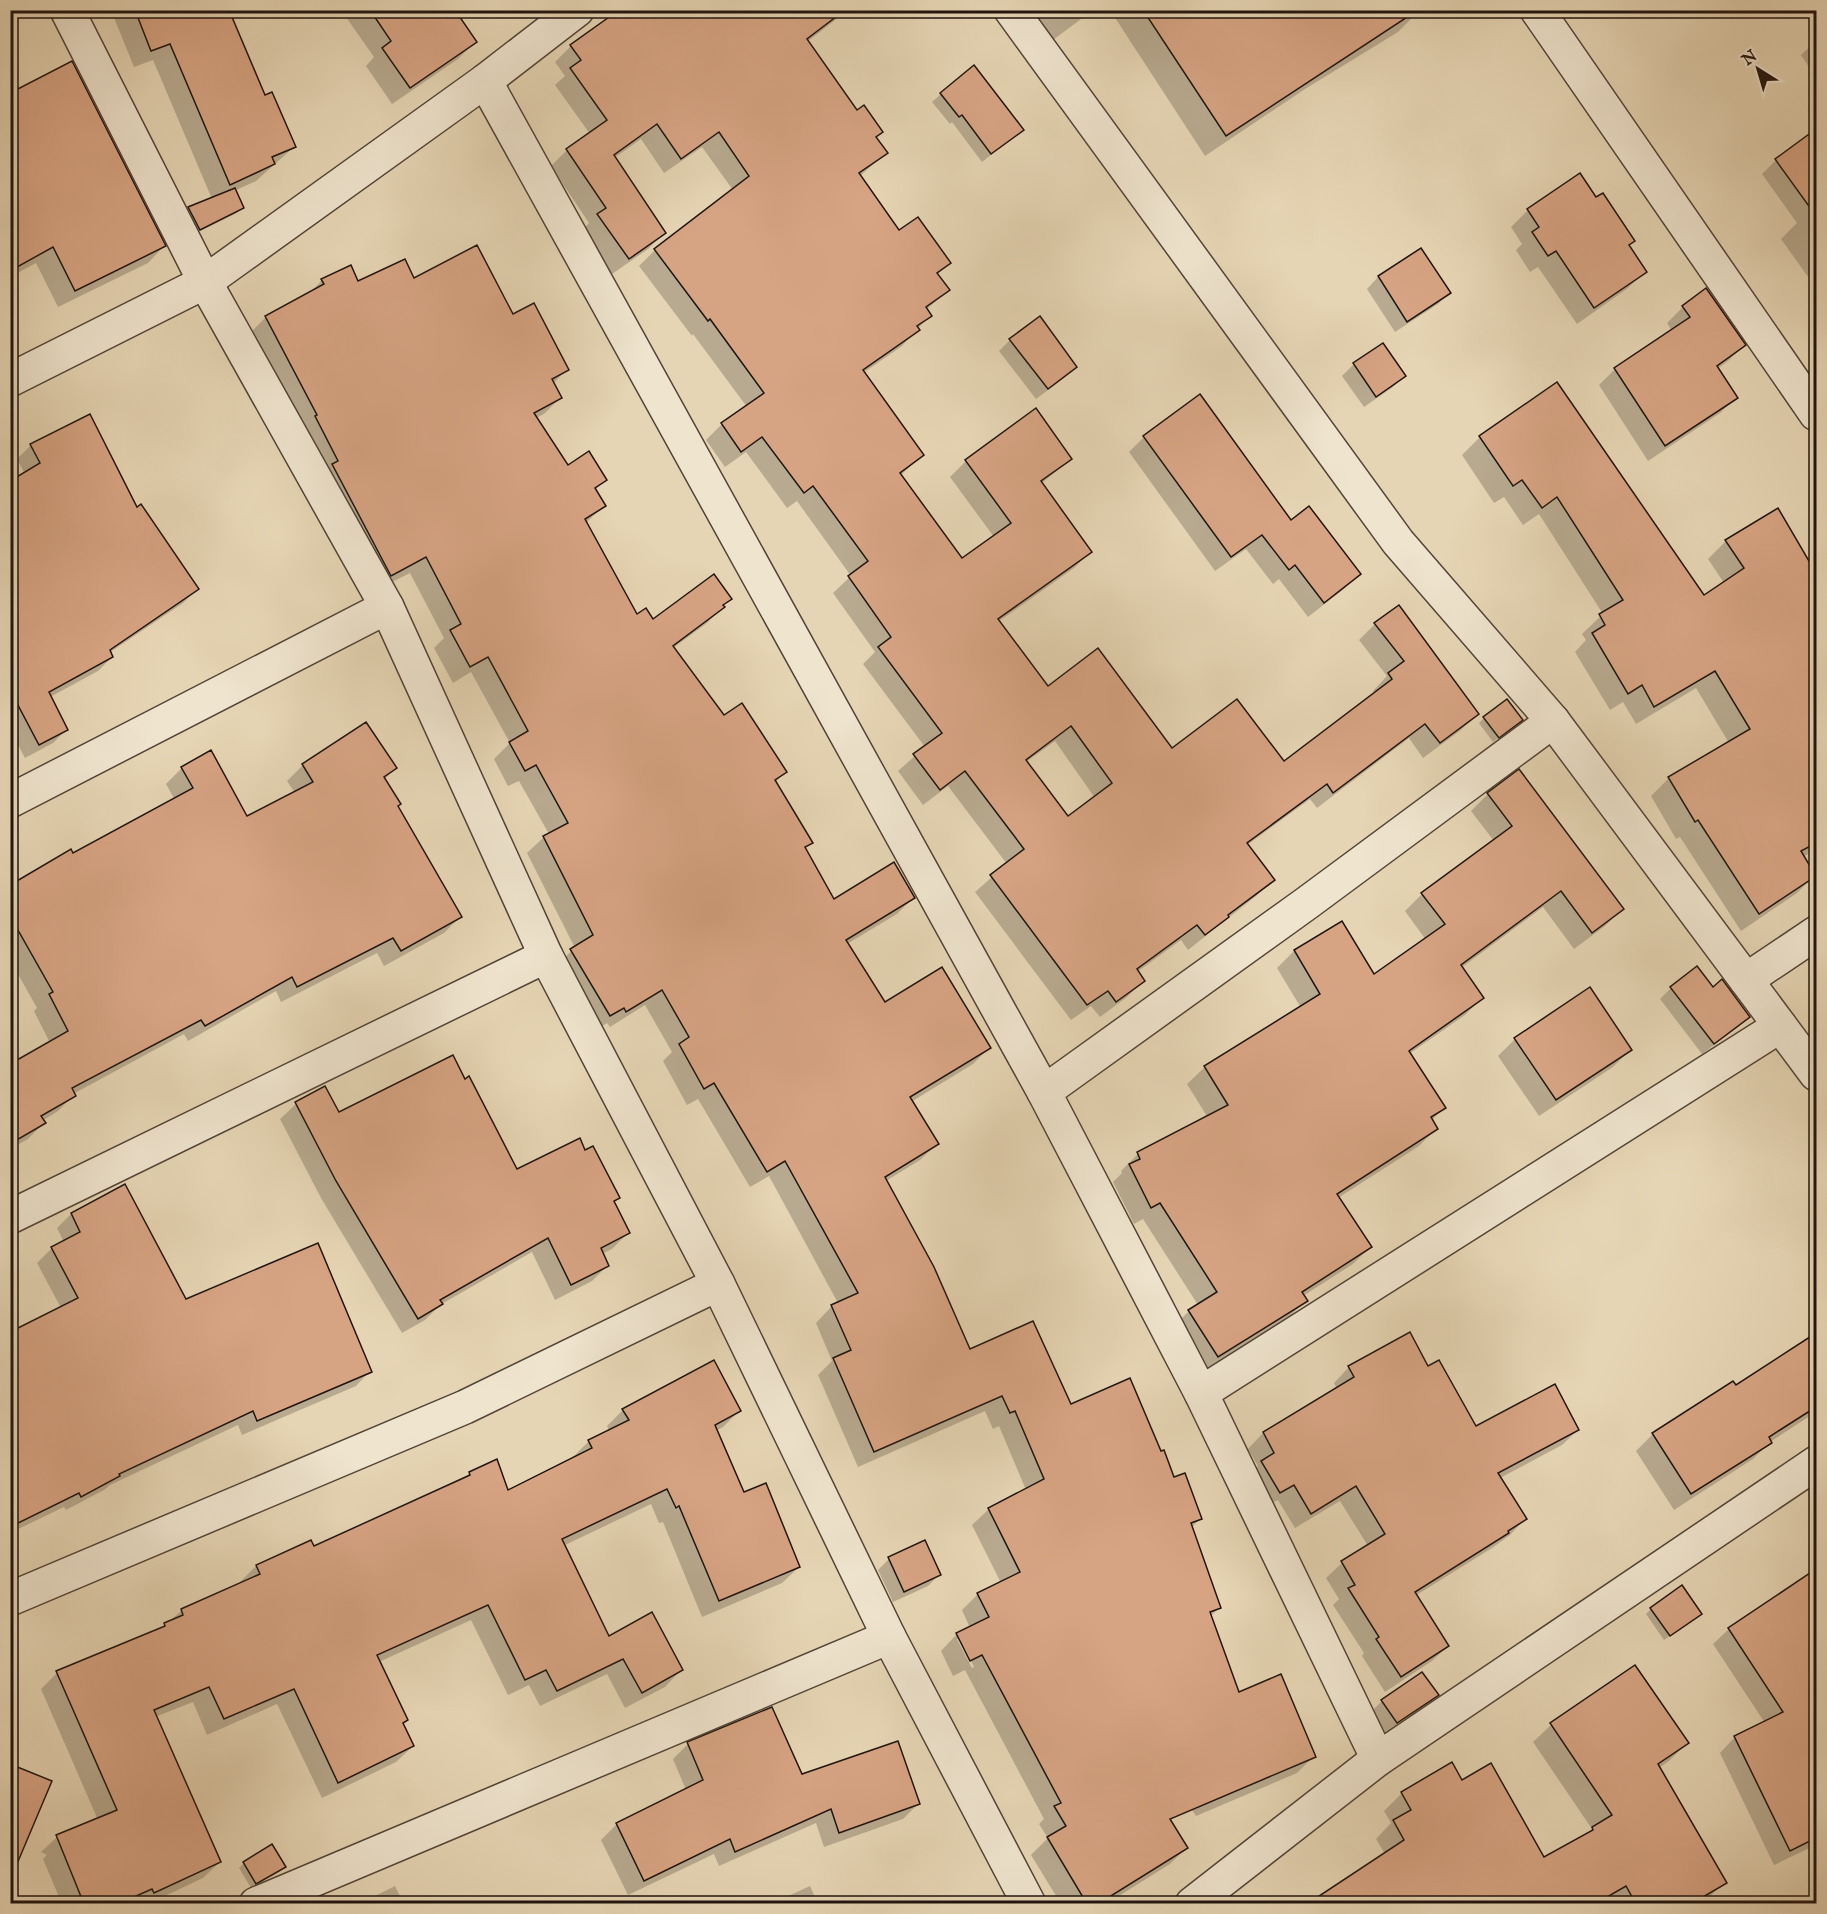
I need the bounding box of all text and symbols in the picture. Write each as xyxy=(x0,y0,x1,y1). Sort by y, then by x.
north arrow xyxy=(1728,39,1788,99)
text: N xyxy=(1738,46,1762,71)

